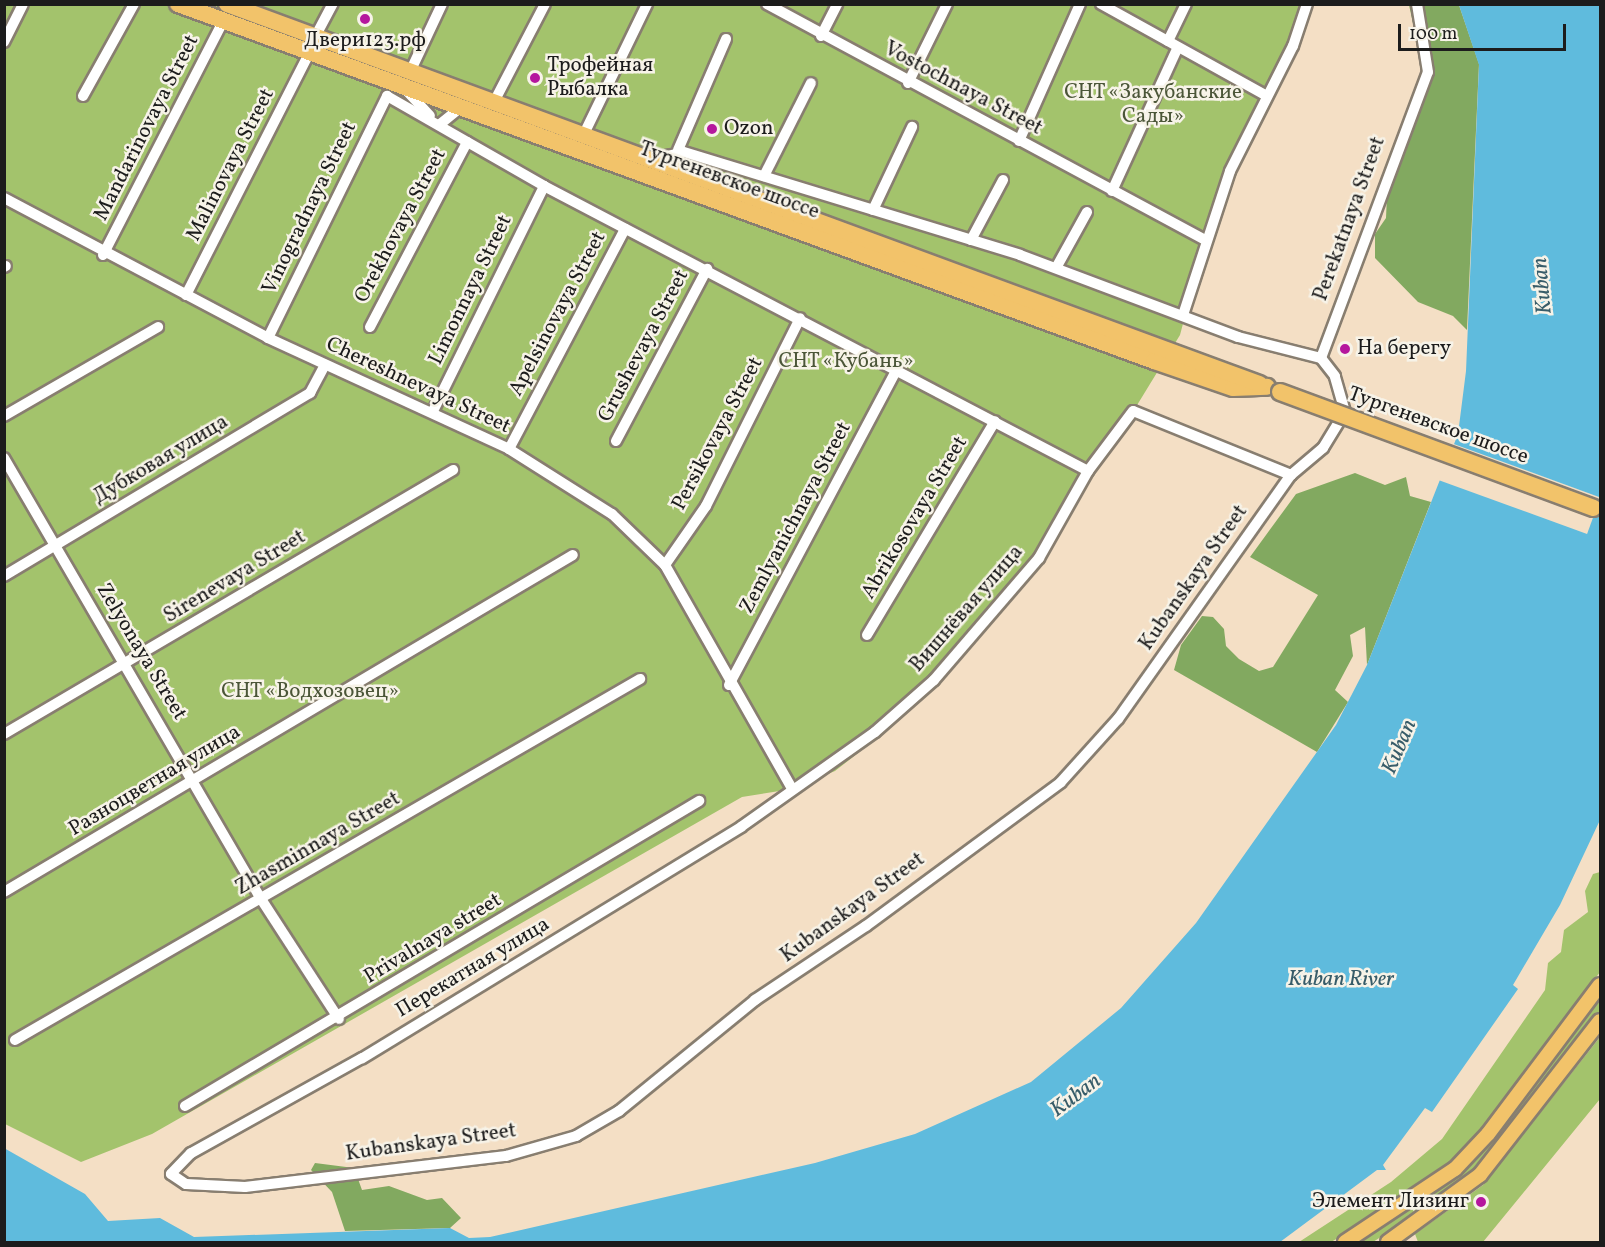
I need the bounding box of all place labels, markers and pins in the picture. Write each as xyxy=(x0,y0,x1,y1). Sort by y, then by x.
marker: Двери123.рф xyxy=(358,12,372,26)
place label: Двери123.рф xyxy=(304,28,426,54)
place label: Трофейная Рыбалка xyxy=(547,53,653,103)
marker: Трофейная Рыбалка xyxy=(528,71,542,85)
place label: Ozon xyxy=(724,116,774,142)
marker: Ozon xyxy=(705,122,719,136)
place label: На берегу xyxy=(1357,336,1451,362)
marker: На берегу xyxy=(1338,342,1352,356)
place label: Элемент Лизинг xyxy=(1312,1189,1469,1215)
marker: Элемент Лизинг xyxy=(1474,1195,1488,1209)

